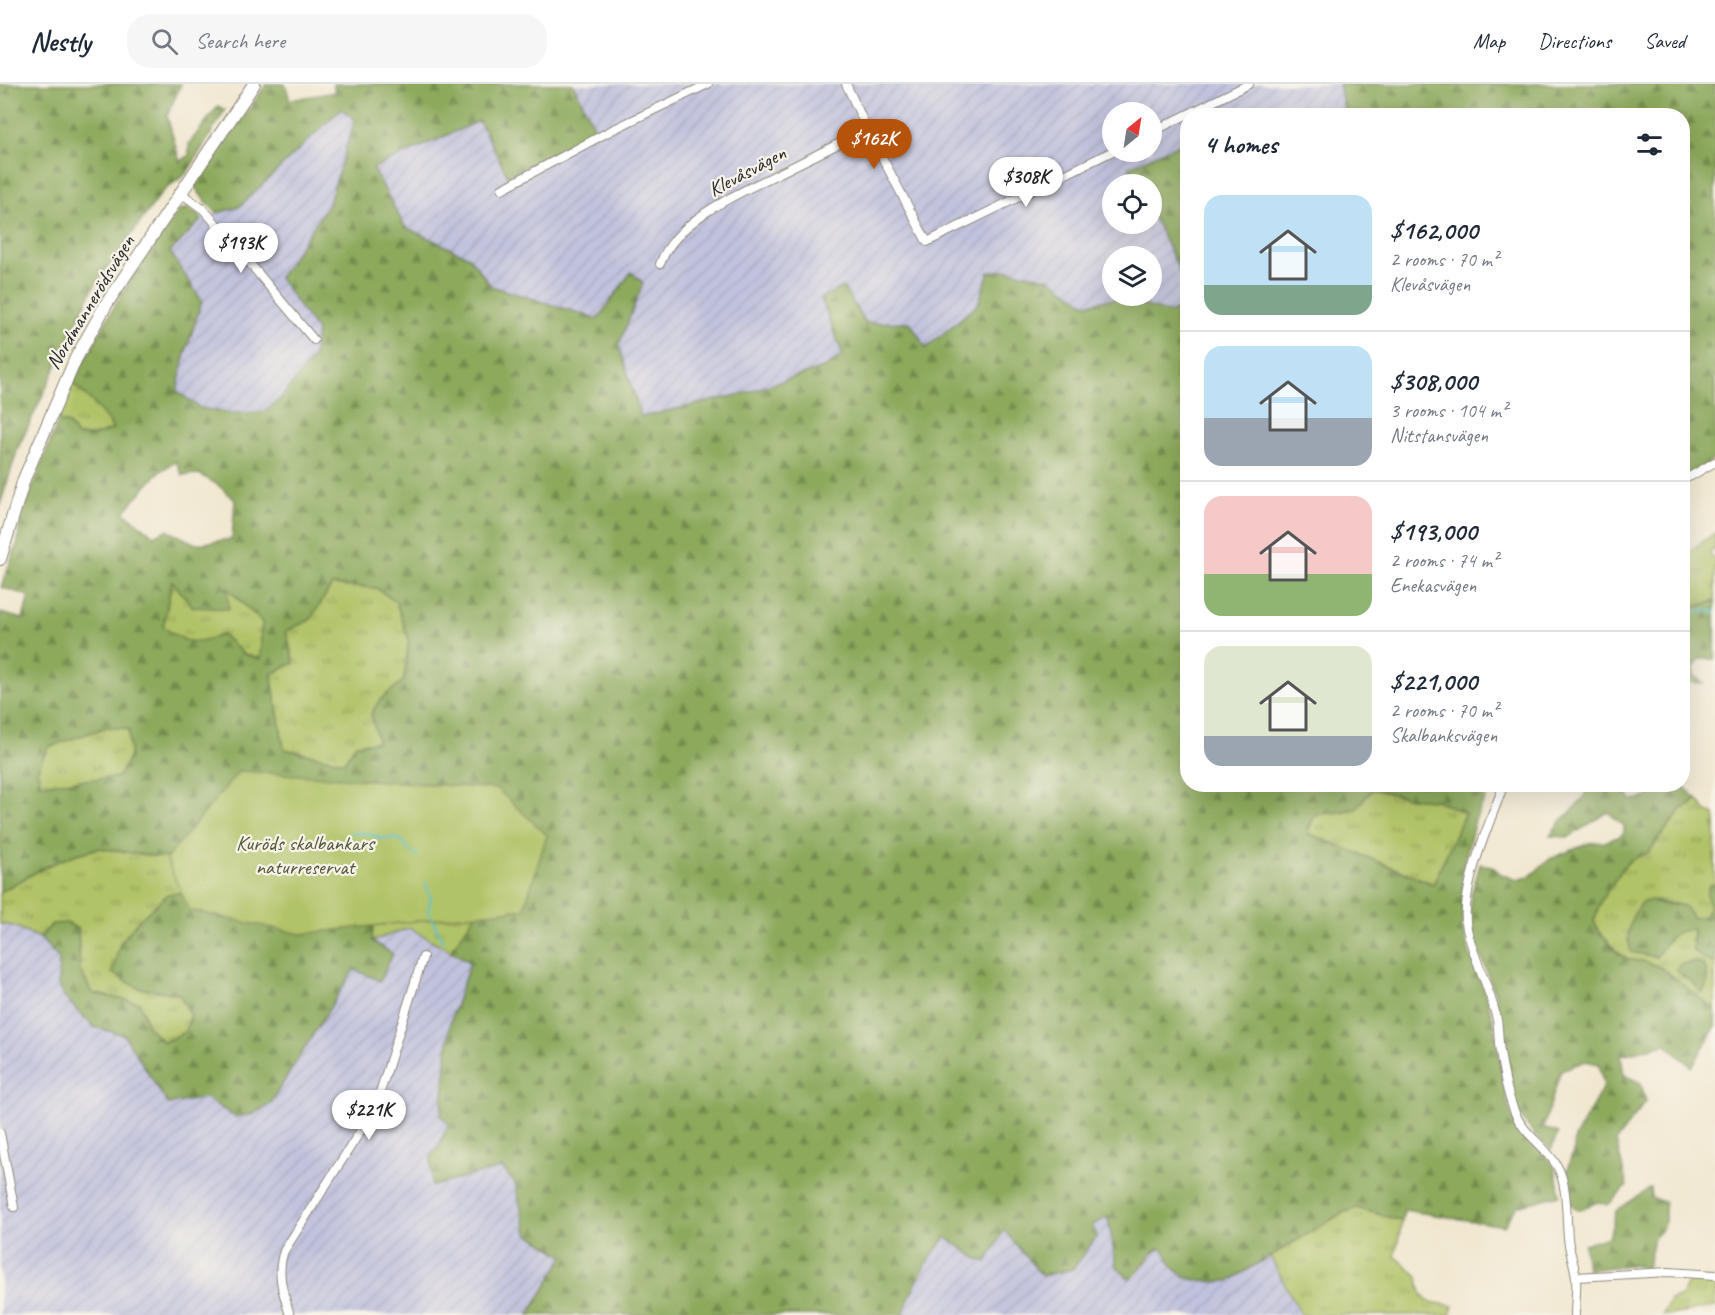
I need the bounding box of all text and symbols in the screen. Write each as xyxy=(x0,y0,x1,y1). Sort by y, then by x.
search box xyxy=(127,14,547,68)
text: Nestly xyxy=(30,24,91,59)
icon: search xyxy=(148,25,181,58)
text: Search here xyxy=(196,27,285,55)
text: Map xyxy=(1473,28,1505,54)
text: Directions xyxy=(1538,28,1611,54)
text: Saved xyxy=(1644,28,1685,54)
north arrow xyxy=(1102,102,1162,162)
map controls xyxy=(1102,102,1162,306)
pin: $162K xyxy=(832,119,916,170)
text: $162K xyxy=(851,126,897,151)
text: 4 homes xyxy=(1204,128,1277,161)
icon: filters xyxy=(1633,128,1666,161)
street label: Klevåsvägen xyxy=(704,140,791,202)
pin: $308K xyxy=(984,157,1068,208)
text: $308K xyxy=(1003,164,1049,189)
button: locate xyxy=(1102,174,1162,234)
text: $162,000 xyxy=(1390,214,1478,247)
icon: home xyxy=(1252,219,1324,291)
pin: $193K xyxy=(199,223,283,274)
street label: Nordmannerödsvägen xyxy=(40,230,141,374)
text: $193K xyxy=(218,230,264,255)
button: layers xyxy=(1102,246,1162,306)
text: 2 rooms · 70 m² xyxy=(1390,247,1498,272)
text: Klevåsvägen xyxy=(1390,272,1470,297)
text: $308,000 xyxy=(1390,365,1477,398)
icon: home xyxy=(1252,370,1324,442)
text: 3 rooms · 104 m² xyxy=(1390,398,1507,423)
text: Nitstansvägen xyxy=(1390,423,1488,448)
text: $193,000 xyxy=(1390,515,1477,548)
icon: home xyxy=(1252,520,1324,592)
text: 2 rooms · 74 m² xyxy=(1390,548,1498,573)
text: Enekasvägen xyxy=(1390,573,1476,598)
text: $221,000 xyxy=(1390,665,1477,698)
icon: home xyxy=(1252,670,1324,742)
text: 2 rooms · 70 m² xyxy=(1390,698,1498,723)
text: Skalbanksvägen xyxy=(1390,723,1497,748)
park label: Kuröds skalbankars naturreservat xyxy=(236,830,376,880)
pin: $221K xyxy=(327,1090,411,1141)
text: $221K xyxy=(346,1097,392,1122)

